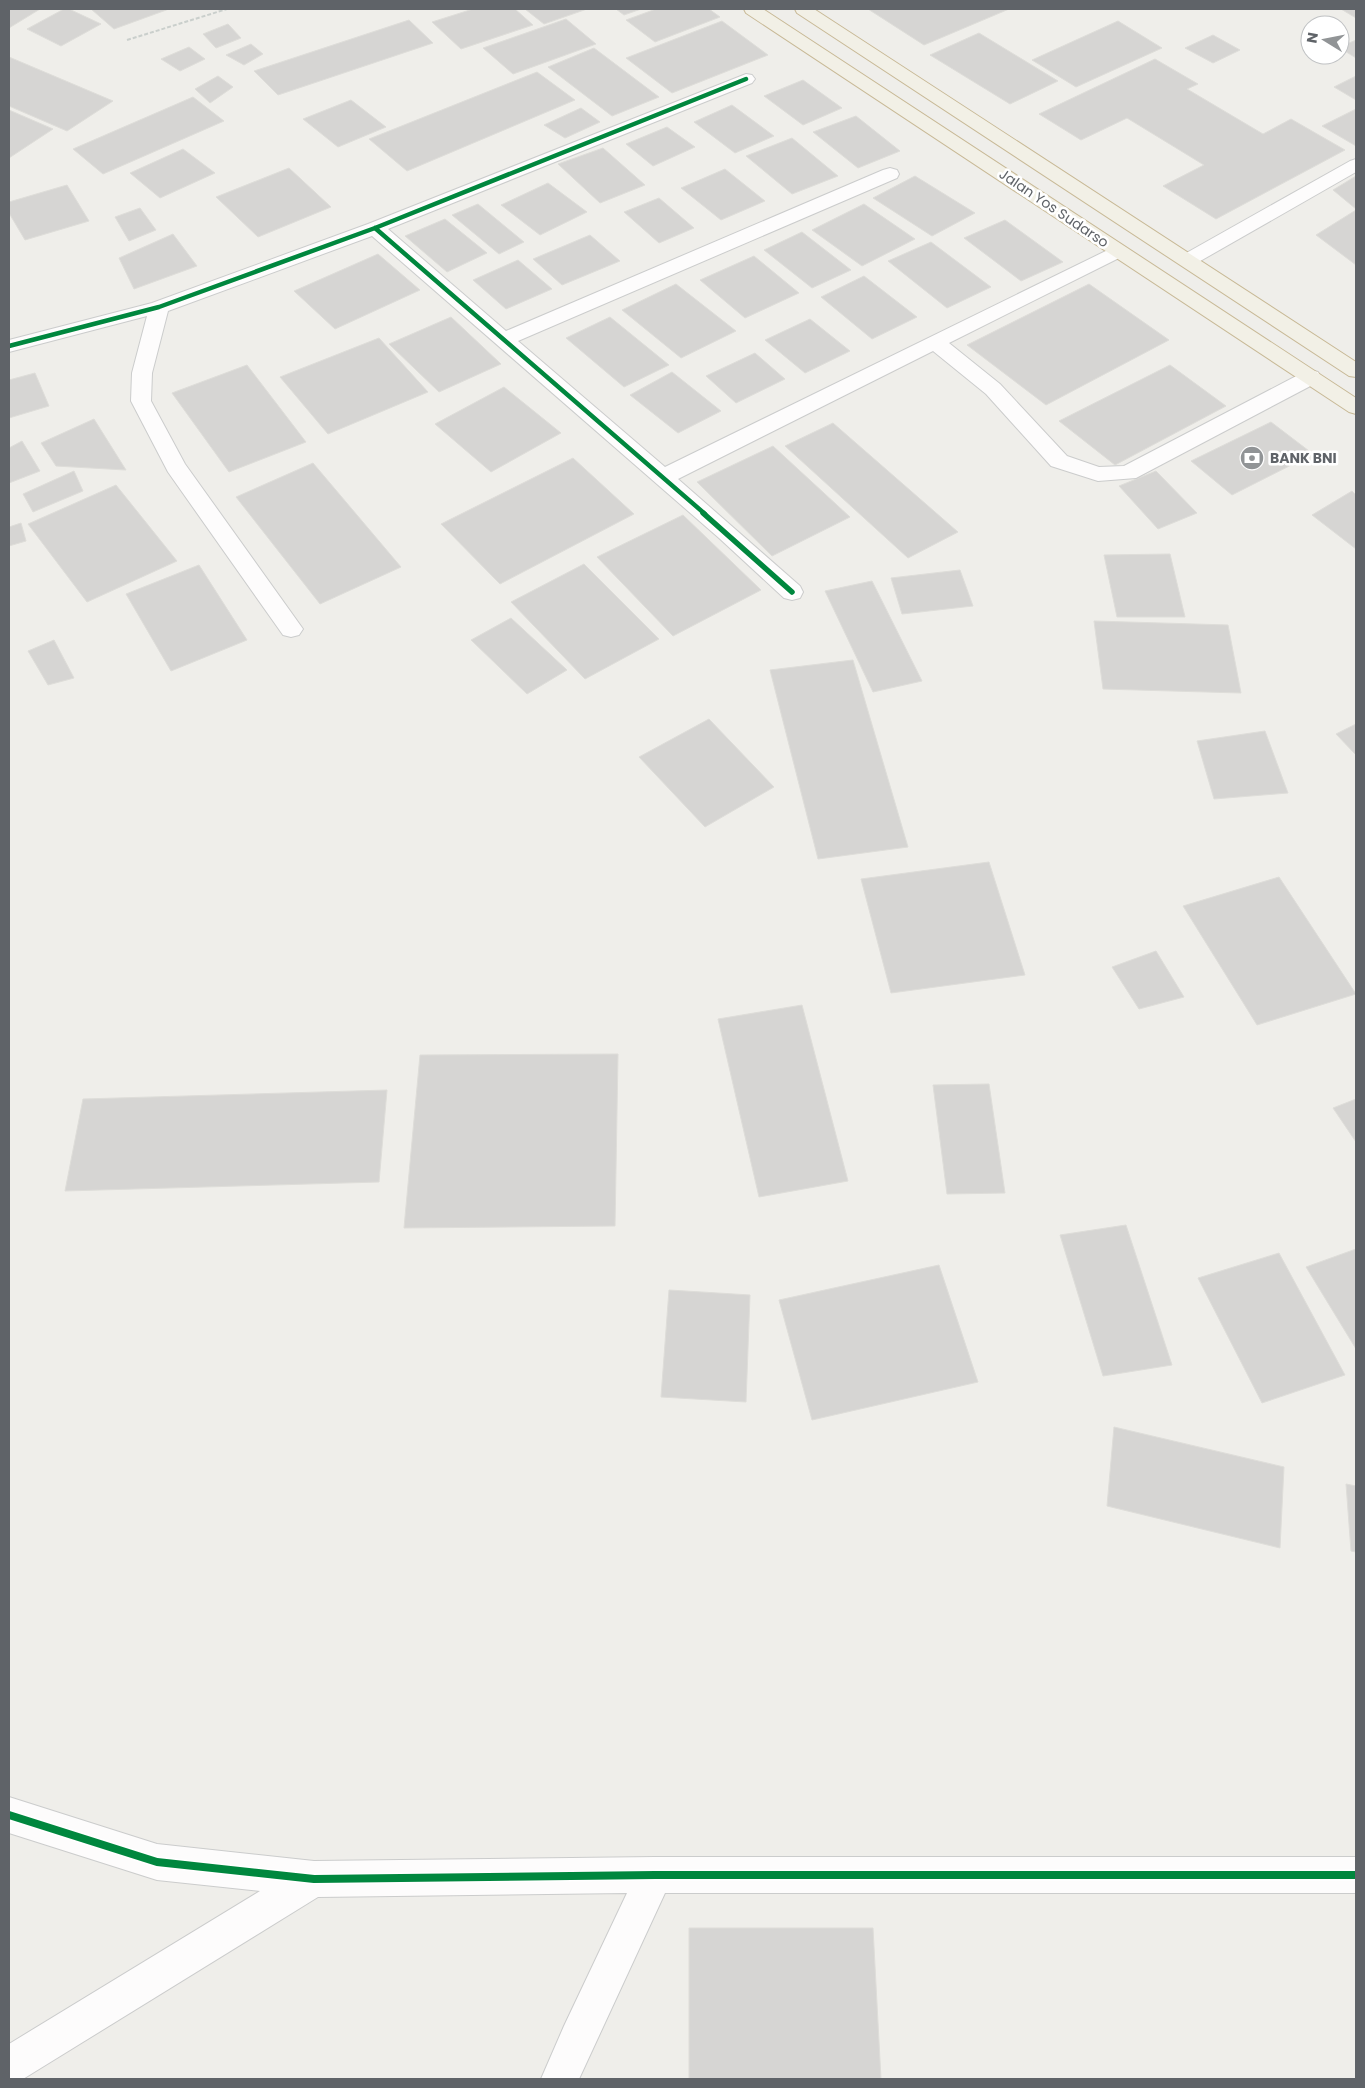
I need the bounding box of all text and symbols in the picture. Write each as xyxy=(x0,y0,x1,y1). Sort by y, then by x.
north arrow xyxy=(1300,15,1350,65)
text: N xyxy=(1301,31,1323,45)
street label: Jalan Yos Sudarso xyxy=(995,164,1113,252)
bank icon: BANK BNI xyxy=(1239,445,1265,471)
place label: BANK BNI xyxy=(1270,448,1337,468)

